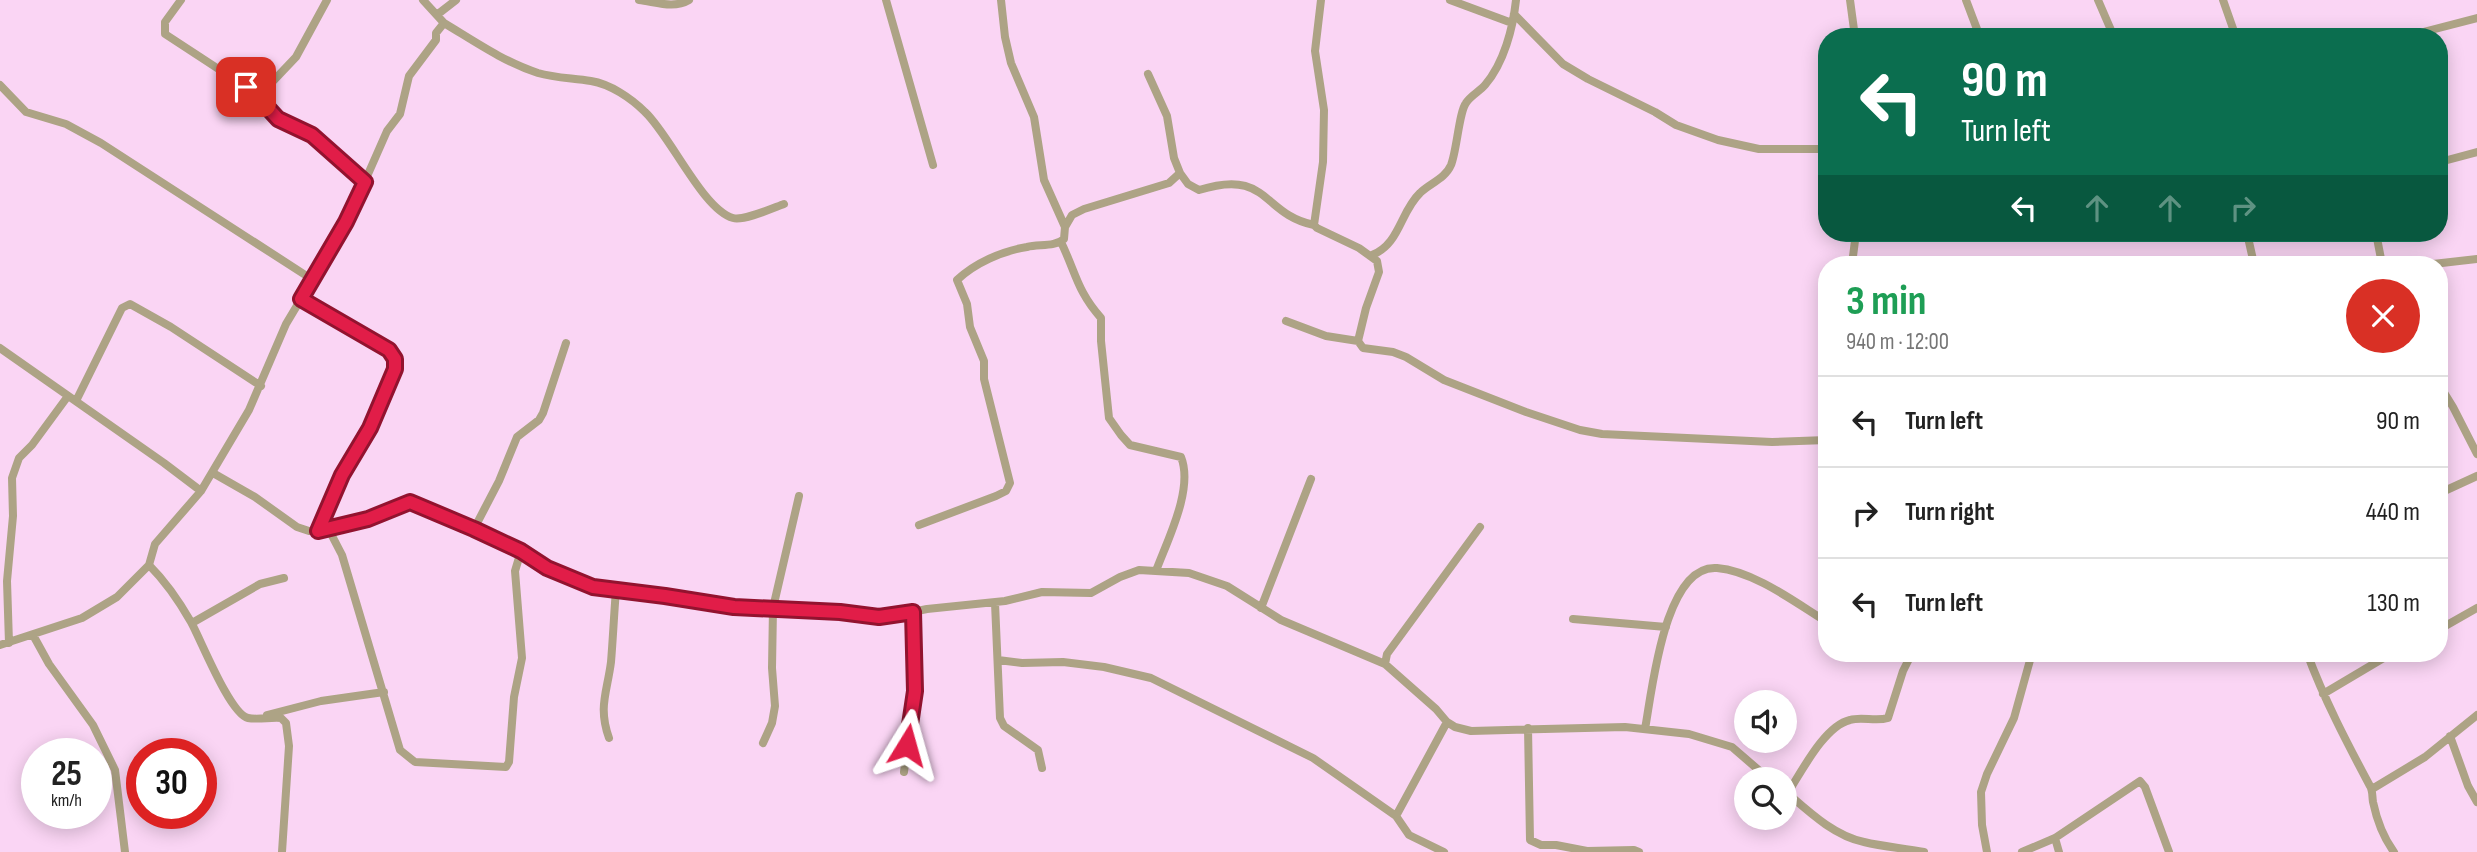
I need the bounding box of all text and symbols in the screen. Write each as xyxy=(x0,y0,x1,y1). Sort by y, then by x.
text: 90 m xyxy=(1961,52,2048,111)
icon: left xyxy=(1846,56,1937,147)
pin xyxy=(216,57,276,117)
icon: arrive xyxy=(227,68,265,106)
text: Turn left xyxy=(1961,112,2051,151)
icon: left xyxy=(2005,189,2043,227)
icon: ahead xyxy=(2078,189,2116,227)
icon: ahead xyxy=(2151,189,2189,227)
icon: right xyxy=(2224,189,2262,227)
text: 3 min xyxy=(1846,276,1926,327)
button: close xyxy=(2346,279,2420,353)
text: 940 m · 12:00 xyxy=(1846,328,1949,356)
icon: left xyxy=(1846,403,1884,441)
text: Turn left xyxy=(1905,406,1983,437)
text: 90 m xyxy=(2376,406,2420,437)
icon: right xyxy=(1846,494,1884,532)
text: Turn right xyxy=(1905,497,1994,528)
text: 440 m xyxy=(2366,497,2420,528)
icon: left xyxy=(1846,585,1884,623)
text: Turn left xyxy=(1905,588,1983,619)
text: 130 m xyxy=(2368,588,2420,619)
map controls xyxy=(1734,690,1797,830)
button: sound xyxy=(1734,690,1797,753)
position arrow xyxy=(870,708,944,782)
speed limit sign: 30 xyxy=(126,738,217,829)
text: 25 xyxy=(51,753,82,796)
button: search xyxy=(1734,767,1797,830)
text: km/h xyxy=(51,790,82,811)

